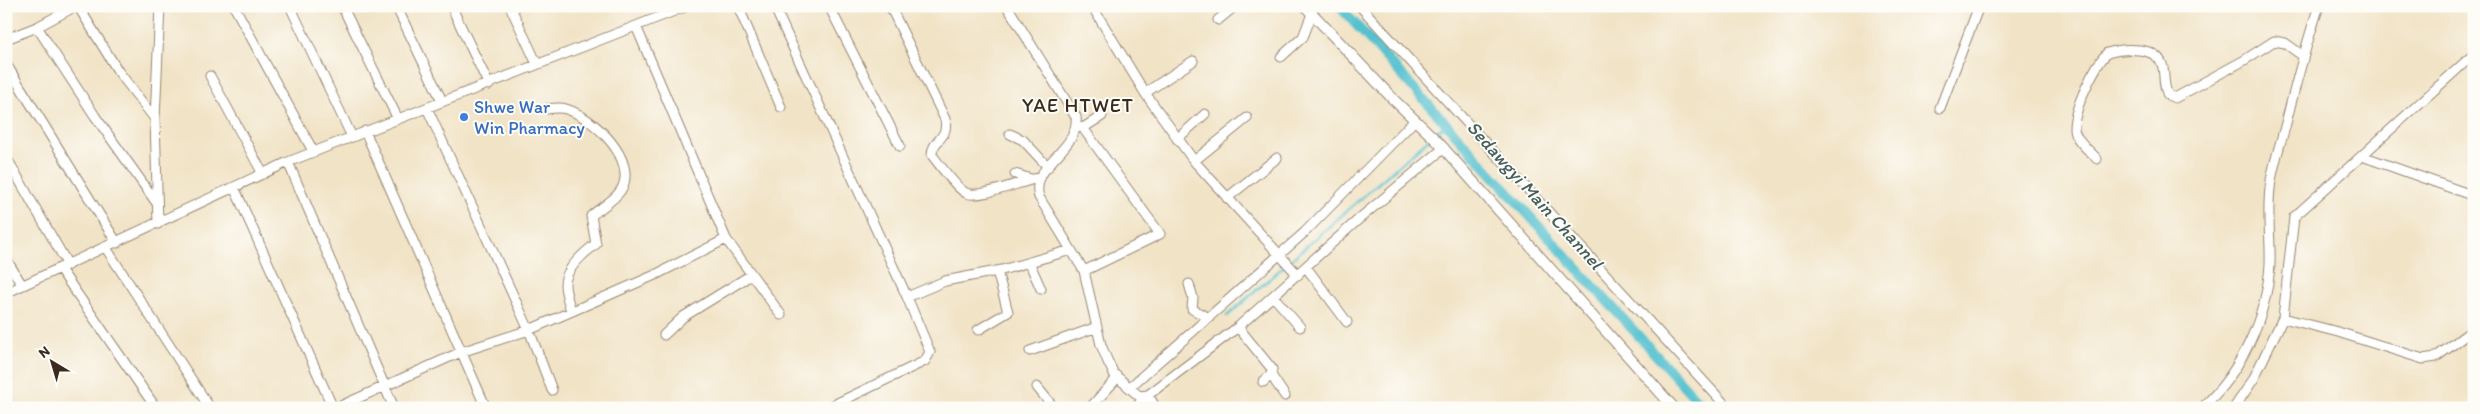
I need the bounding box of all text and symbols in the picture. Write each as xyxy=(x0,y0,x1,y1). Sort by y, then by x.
district label: YAE HTWET xyxy=(1022,93,1134,117)
place label: Shwe War Win Pharmacy xyxy=(474,96,585,139)
marker: Shwe War Win Pharmacy xyxy=(458,111,470,123)
water label: Sedawgyi Main Channel xyxy=(1462,116,1609,275)
north arrow xyxy=(28,336,78,386)
text: N xyxy=(35,343,53,362)

